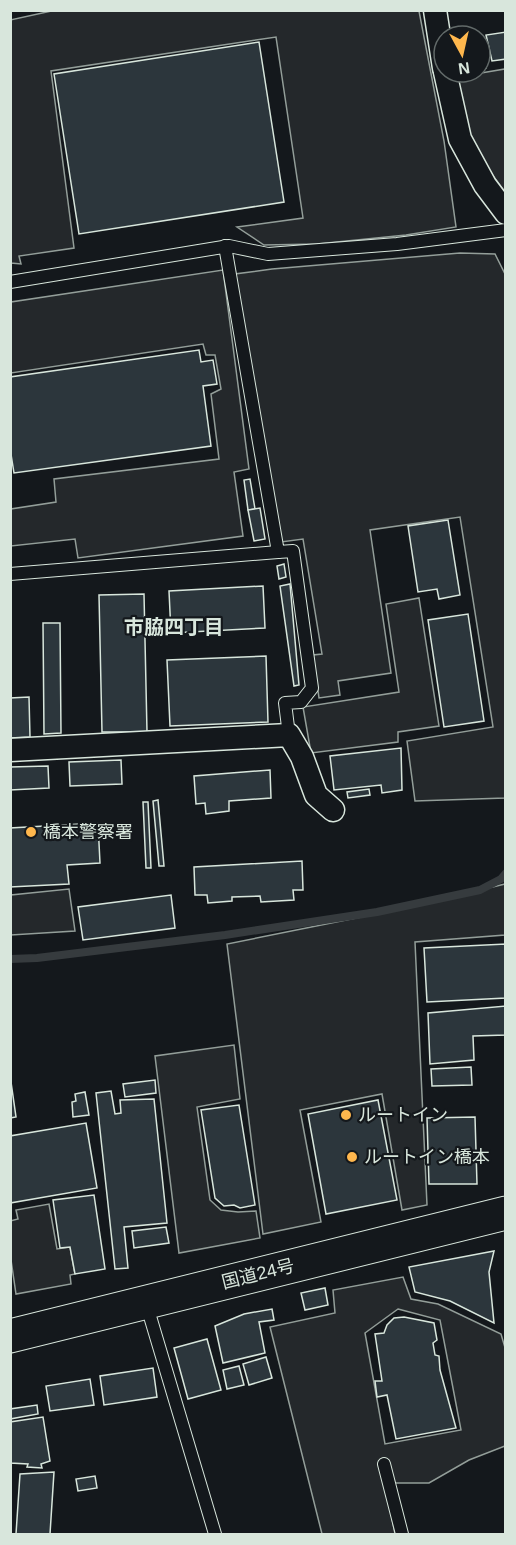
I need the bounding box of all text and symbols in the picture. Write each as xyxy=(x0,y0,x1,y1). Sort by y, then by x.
north arrow xyxy=(432,24,492,84)
text: N xyxy=(457,59,471,78)
district label: 市脇四丁目 xyxy=(124,616,224,638)
place label: 橋本警察署 xyxy=(43,822,133,842)
marker: 橋本警察署 xyxy=(24,825,38,839)
place label: ルートイン xyxy=(358,1105,448,1125)
marker: ルートイン xyxy=(339,1108,353,1122)
place label: ルートイン橋本 xyxy=(364,1147,490,1167)
marker: ルートイン橋本 xyxy=(345,1150,359,1164)
street label: 国道24号 xyxy=(220,1255,296,1293)

